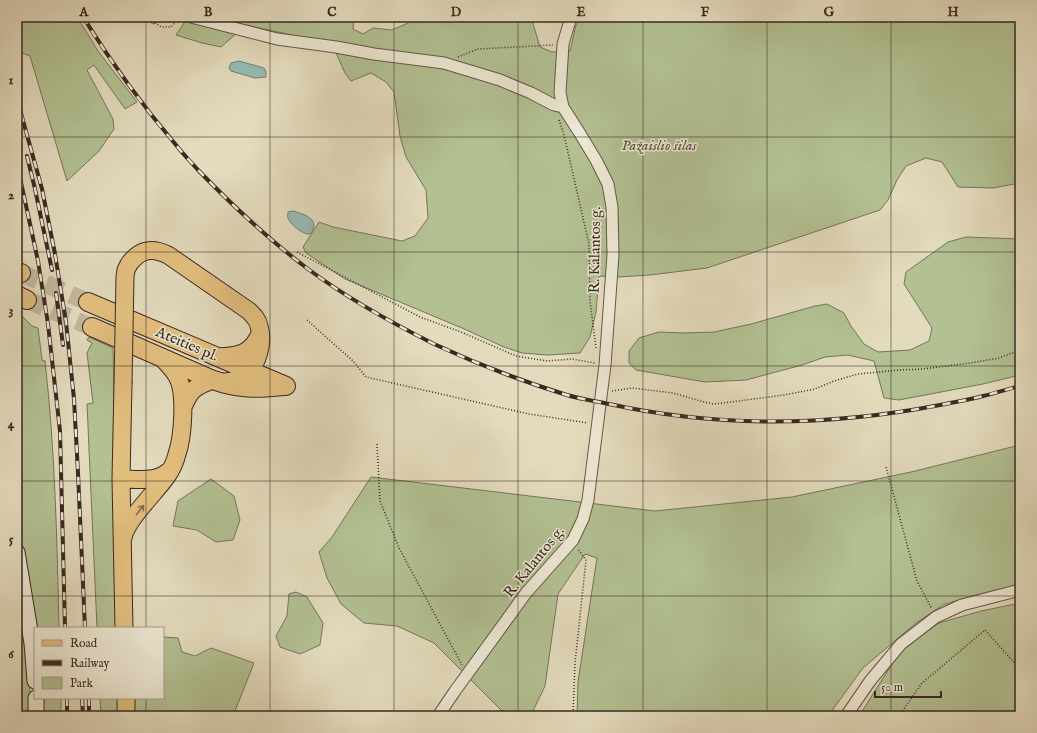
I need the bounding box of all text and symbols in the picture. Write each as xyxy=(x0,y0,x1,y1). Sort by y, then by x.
text: A xyxy=(79,4,90,21)
text: B xyxy=(204,4,213,21)
text: C xyxy=(327,4,337,21)
text: D xyxy=(451,4,462,21)
text: E xyxy=(576,4,586,21)
text: F xyxy=(701,4,710,21)
text: G xyxy=(824,4,835,21)
text: H xyxy=(947,4,959,21)
text: 1 xyxy=(9,72,14,89)
park label: Pažaislio šilas xyxy=(621,136,697,155)
text: 2 xyxy=(8,187,14,204)
street label: R. Kalantos g. xyxy=(585,206,605,294)
text: 3 xyxy=(9,302,14,319)
street label: Ateities pl. xyxy=(152,322,221,366)
text: 4 xyxy=(8,416,15,433)
one-way arrow xyxy=(136,505,144,516)
street label: R. Kalantos g. xyxy=(499,522,569,602)
text: 5 xyxy=(9,531,14,548)
legend xyxy=(34,627,164,699)
text: Road xyxy=(70,636,98,651)
text: 6 xyxy=(8,646,14,663)
text: Railway xyxy=(70,656,109,671)
scale bar xyxy=(875,673,941,699)
text: Park xyxy=(70,676,93,691)
text: 50 m xyxy=(881,680,903,695)

